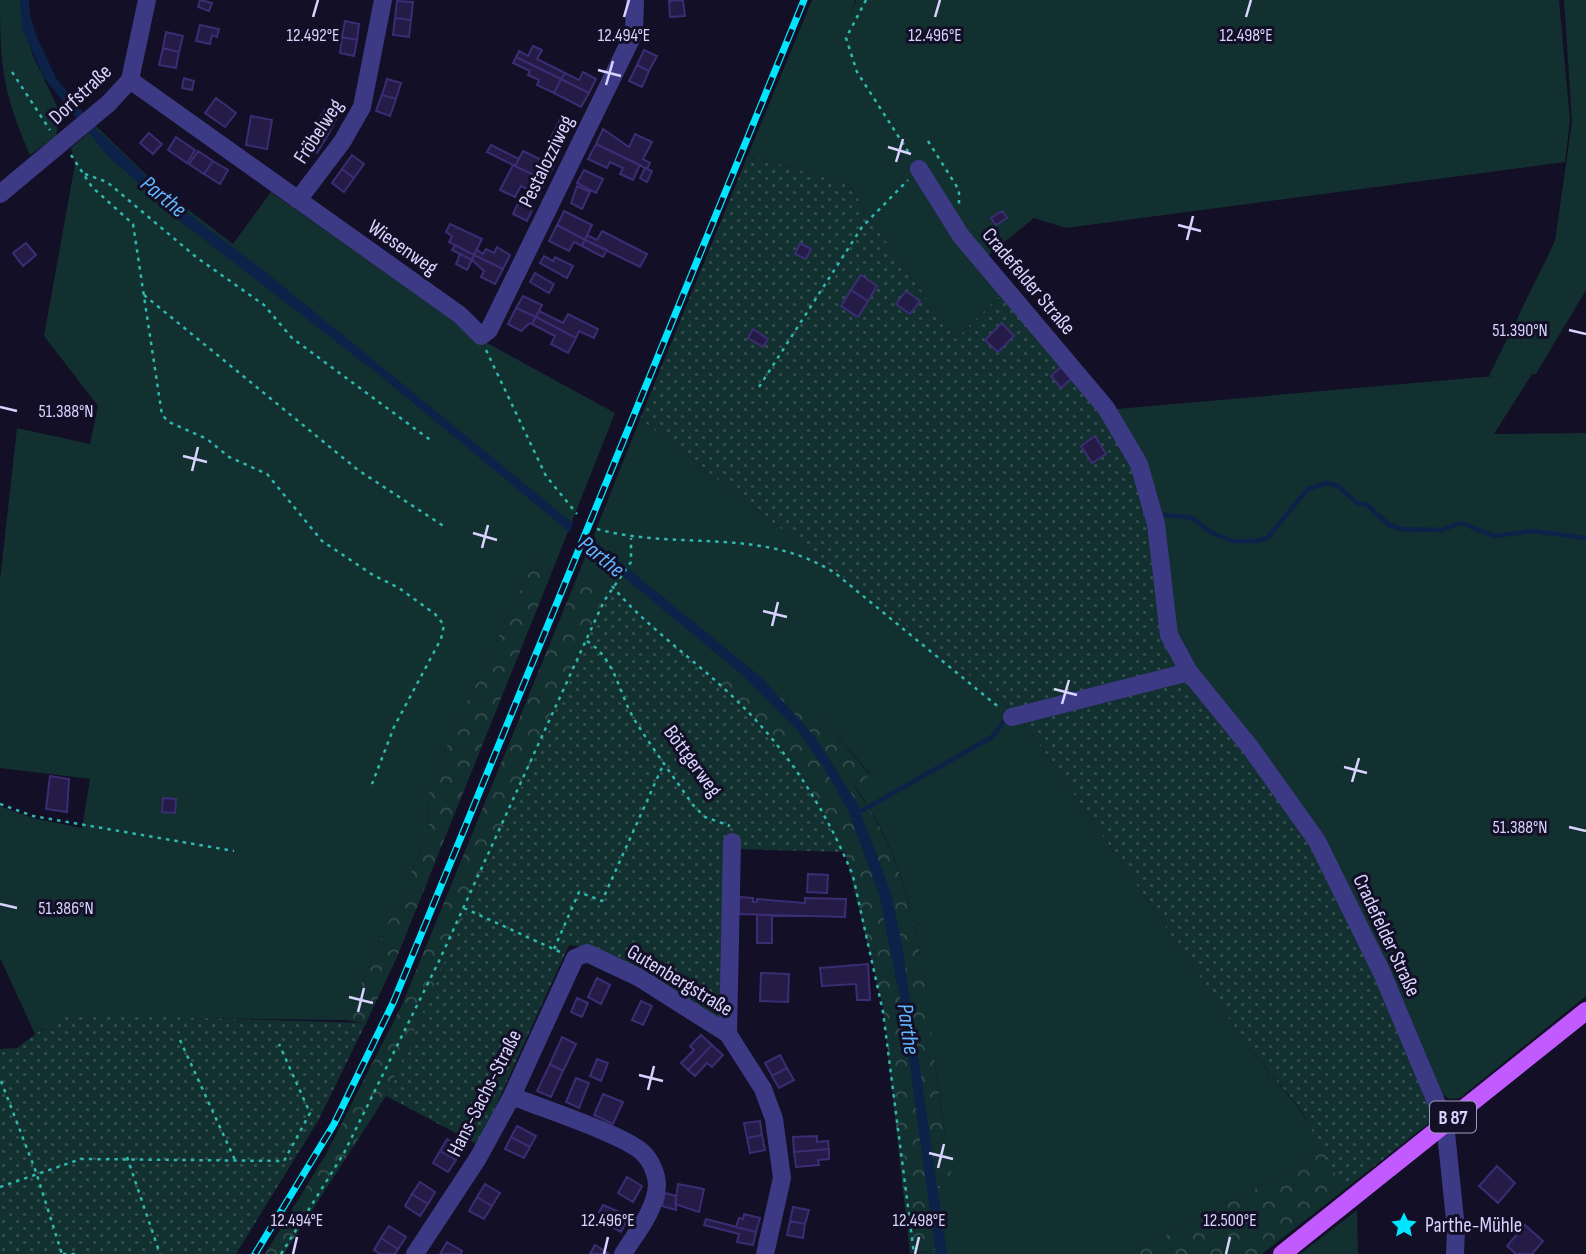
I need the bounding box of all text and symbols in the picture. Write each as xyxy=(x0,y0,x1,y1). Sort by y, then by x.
text: 12.492°E xyxy=(286,25,340,46)
text: 12.494°E xyxy=(598,25,650,46)
text: 12.496°E xyxy=(908,25,962,46)
text: 12.498°E xyxy=(1219,25,1273,46)
street label: Dorfstraße xyxy=(44,59,117,130)
street label: Fröbelweg xyxy=(288,94,348,168)
street label: Pestalozziweg xyxy=(513,111,579,211)
water label: Parthe xyxy=(135,170,192,224)
street label: Wiesenweg xyxy=(363,214,442,280)
street label: Cradefelder Straße xyxy=(977,223,1081,340)
text: 51.390°N xyxy=(1492,320,1548,341)
text: 51.388°N xyxy=(38,401,94,422)
water label: Parthe xyxy=(573,530,630,584)
street label: Böttgerweg xyxy=(658,721,727,802)
text: 51.388°N xyxy=(1492,817,1548,838)
street label: Cradefelder Straße xyxy=(1347,870,1426,1000)
text: 51.386°N xyxy=(38,898,94,919)
street label: Gutenbergstraße xyxy=(622,939,737,1022)
water label: Parthe xyxy=(891,1002,925,1056)
street label: Hans-Sachs-Straße xyxy=(442,1026,527,1161)
road number: B 87 xyxy=(1430,1102,1476,1133)
text: 12.494°E xyxy=(271,1210,323,1231)
text: 12.496°E xyxy=(581,1210,635,1231)
text: 12.498°E xyxy=(892,1210,946,1231)
text: 12.500°E xyxy=(1203,1210,1257,1231)
place icon: Parthe-Mühle xyxy=(1389,1210,1419,1240)
place label: Parthe-Mühle xyxy=(1425,1213,1522,1238)

